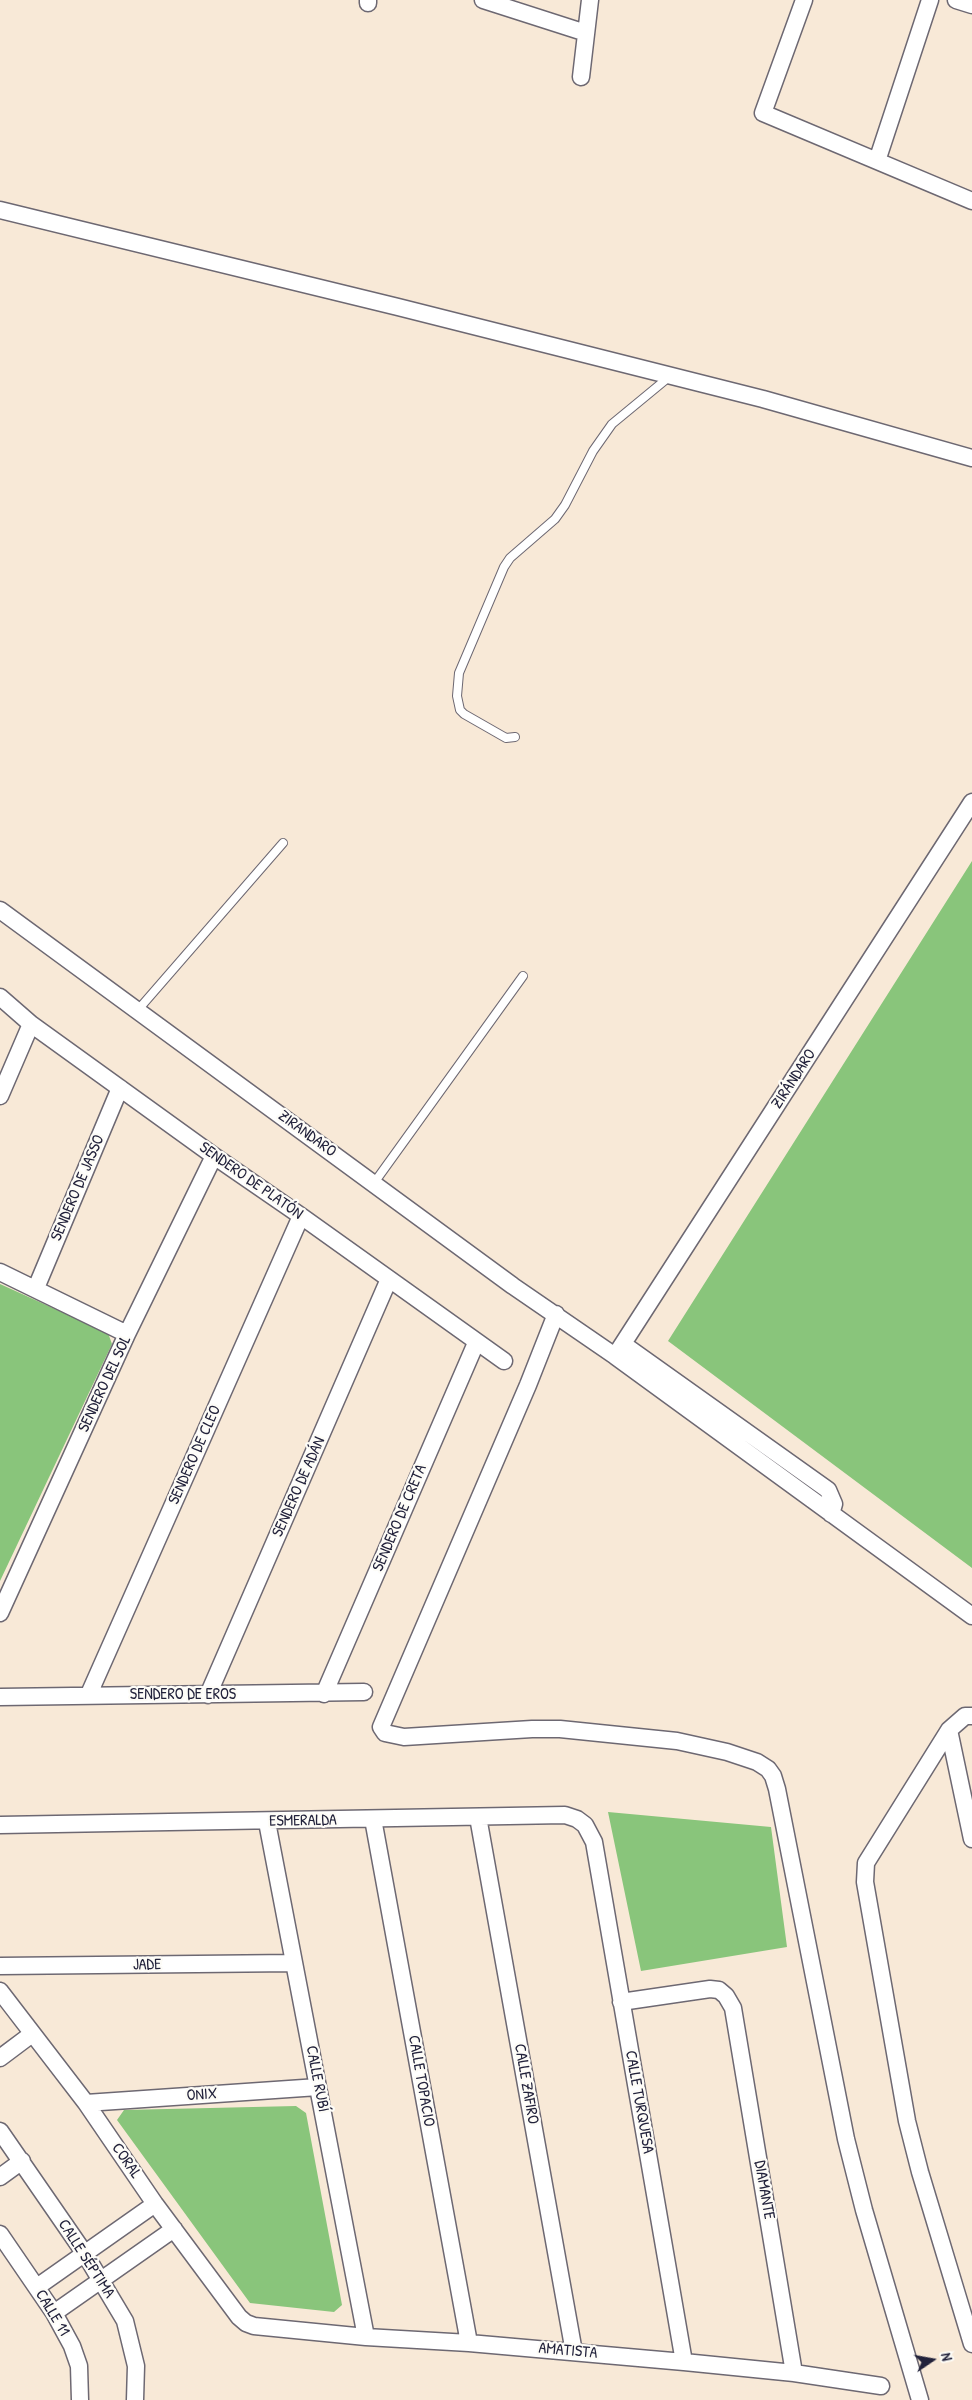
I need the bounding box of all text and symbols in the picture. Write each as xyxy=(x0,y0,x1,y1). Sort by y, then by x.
street label: ZIRÁNDARO xyxy=(768,1046,820,1112)
street label: ZIRANDARO xyxy=(274,1107,340,1161)
street label: SENDERO DE JASSO xyxy=(47,1132,109,1244)
street label: SENDERO DE PLATÓN xyxy=(195,1138,307,1224)
street label: SENDERO DEL SOL xyxy=(74,1333,136,1435)
street label: SENDERO DE CLEO xyxy=(165,1402,225,1508)
street label: SENDERO DE ADÁN xyxy=(268,1434,330,1540)
street label: SENDERO DE CRETA xyxy=(369,1462,431,1574)
street label: SENDERO DE EROS xyxy=(130,1685,236,1705)
street label: ESMERALDA xyxy=(269,1811,337,1831)
street label: JADE xyxy=(133,1955,161,1975)
street label: CALLE TOPACIO xyxy=(404,2034,438,2128)
street label: CALLE ZAFIRO xyxy=(510,2042,542,2126)
street label: CALLE RUBÍ xyxy=(301,2044,333,2114)
street label: CALLE TURQUESA xyxy=(620,2049,658,2155)
street label: ONIX xyxy=(186,2084,218,2106)
street label: CORAL xyxy=(107,2140,145,2182)
street label: DIAMANTE xyxy=(749,2159,779,2221)
street label: CALLE SÉPTIMA xyxy=(53,2216,119,2302)
street label: CALLE 11 xyxy=(31,2286,73,2340)
north arrow xyxy=(907,2335,957,2385)
street label: AMATISTA xyxy=(538,2339,598,2363)
text: N xyxy=(937,2351,957,2362)

